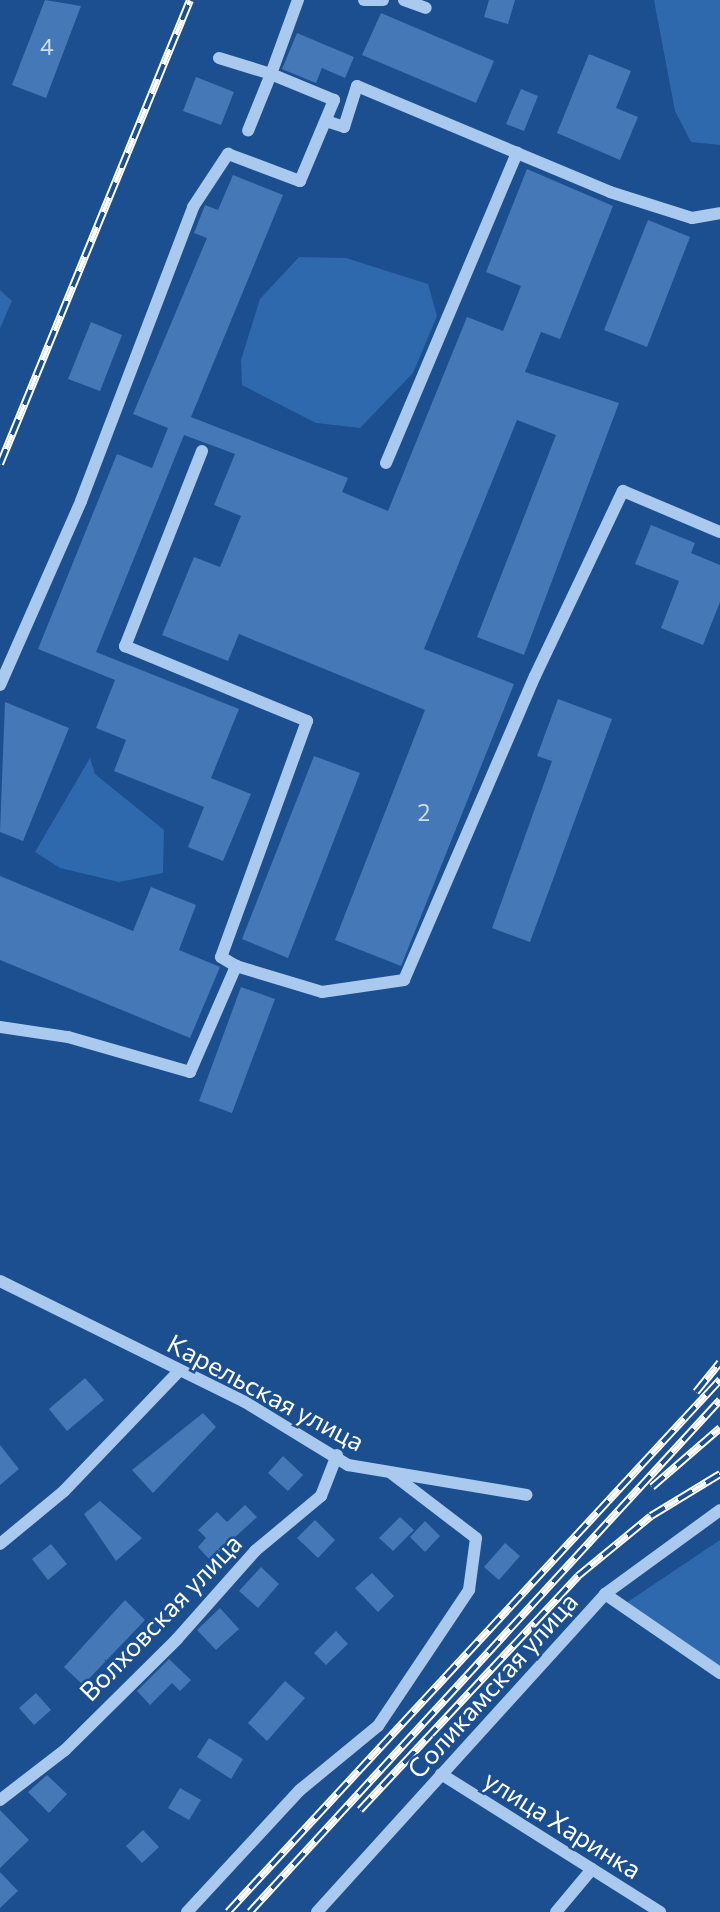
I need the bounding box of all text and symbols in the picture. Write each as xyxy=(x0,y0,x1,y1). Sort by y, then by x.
house number: 4 xyxy=(40,32,54,60)
house number: 2 xyxy=(418,798,430,826)
street label: Карельская улица xyxy=(162,1327,370,1457)
street label: Волховская улица xyxy=(72,1527,248,1707)
street label: Соликамская улица xyxy=(400,1586,584,1784)
street label: улица Харинка xyxy=(479,1763,647,1885)

